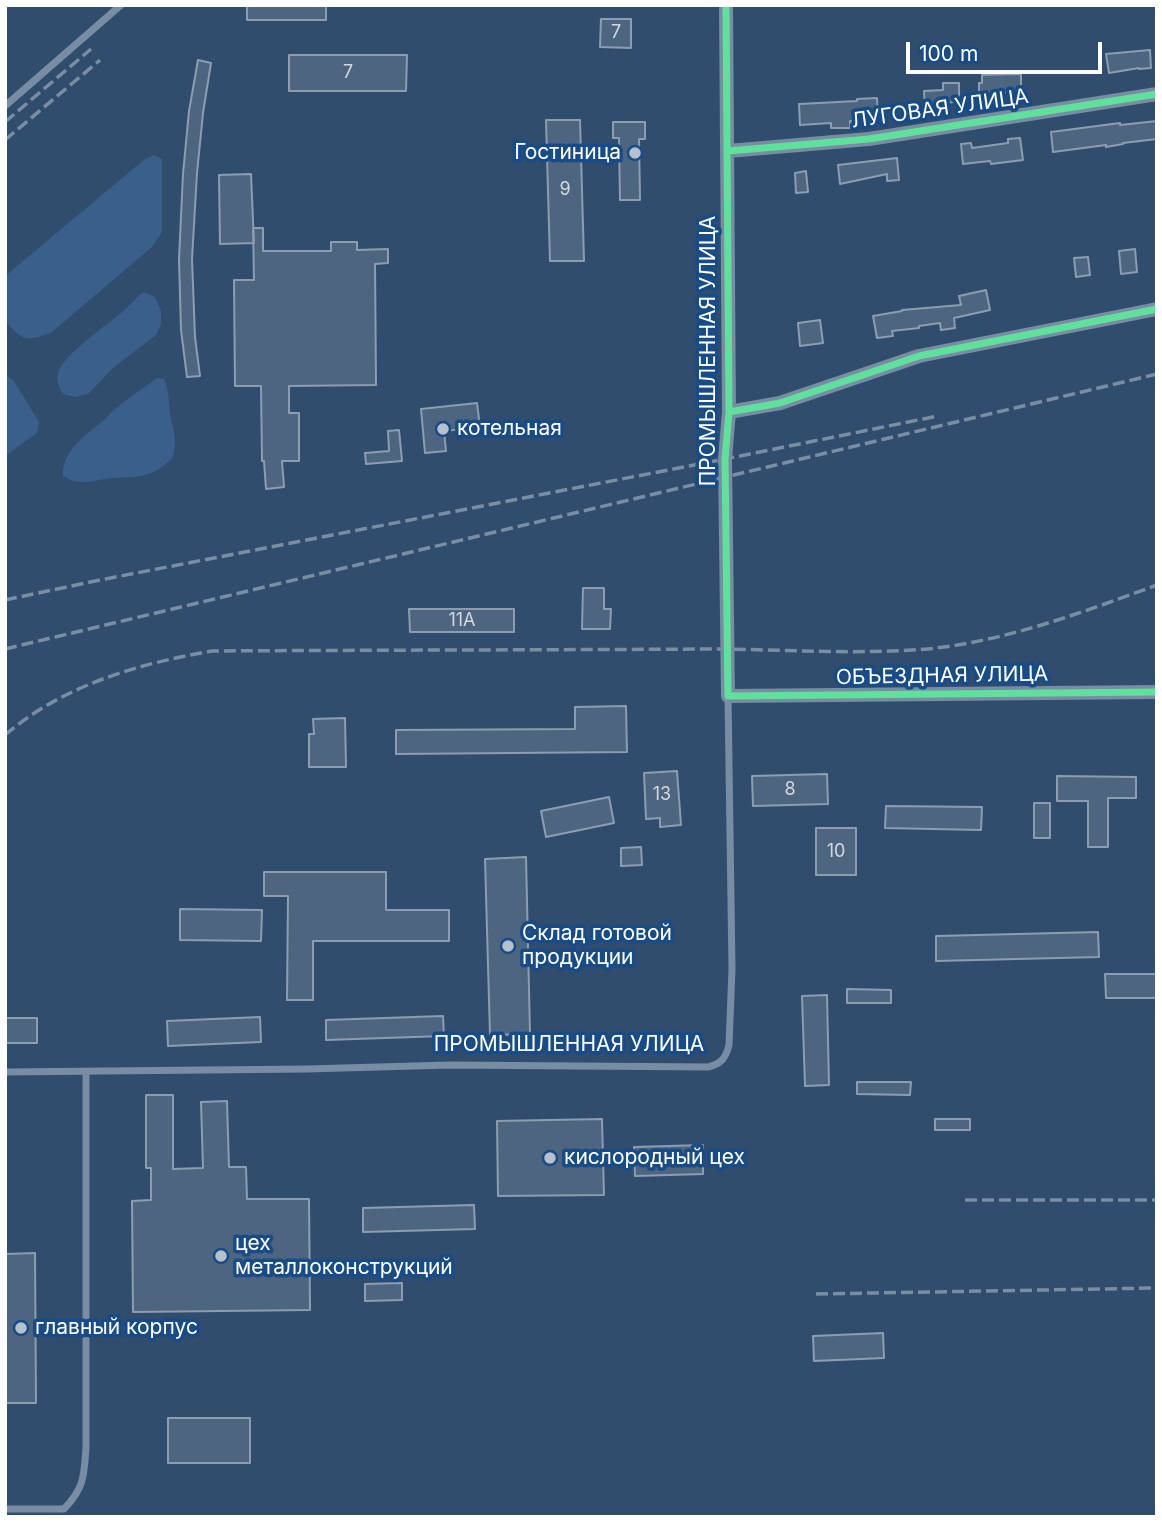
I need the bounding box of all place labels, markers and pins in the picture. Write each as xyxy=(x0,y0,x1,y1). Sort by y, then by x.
place label: Гостиница xyxy=(514,140,621,166)
marker: Гостиница xyxy=(627,145,643,161)
place label: котельная xyxy=(457,416,562,442)
marker: котельная xyxy=(435,421,451,437)
place label: Склад готовой продукции xyxy=(522,921,672,971)
marker: Склад готовой продукции xyxy=(500,938,516,954)
place label: кислородный цех xyxy=(564,1145,745,1171)
marker: кислородный цех xyxy=(542,1150,558,1166)
place label: цех металлоконструкций xyxy=(235,1231,453,1281)
marker: цех металлоконструкций xyxy=(213,1248,229,1264)
place label: главный корпус xyxy=(35,1315,198,1341)
marker: главный корпус xyxy=(13,1320,29,1336)

